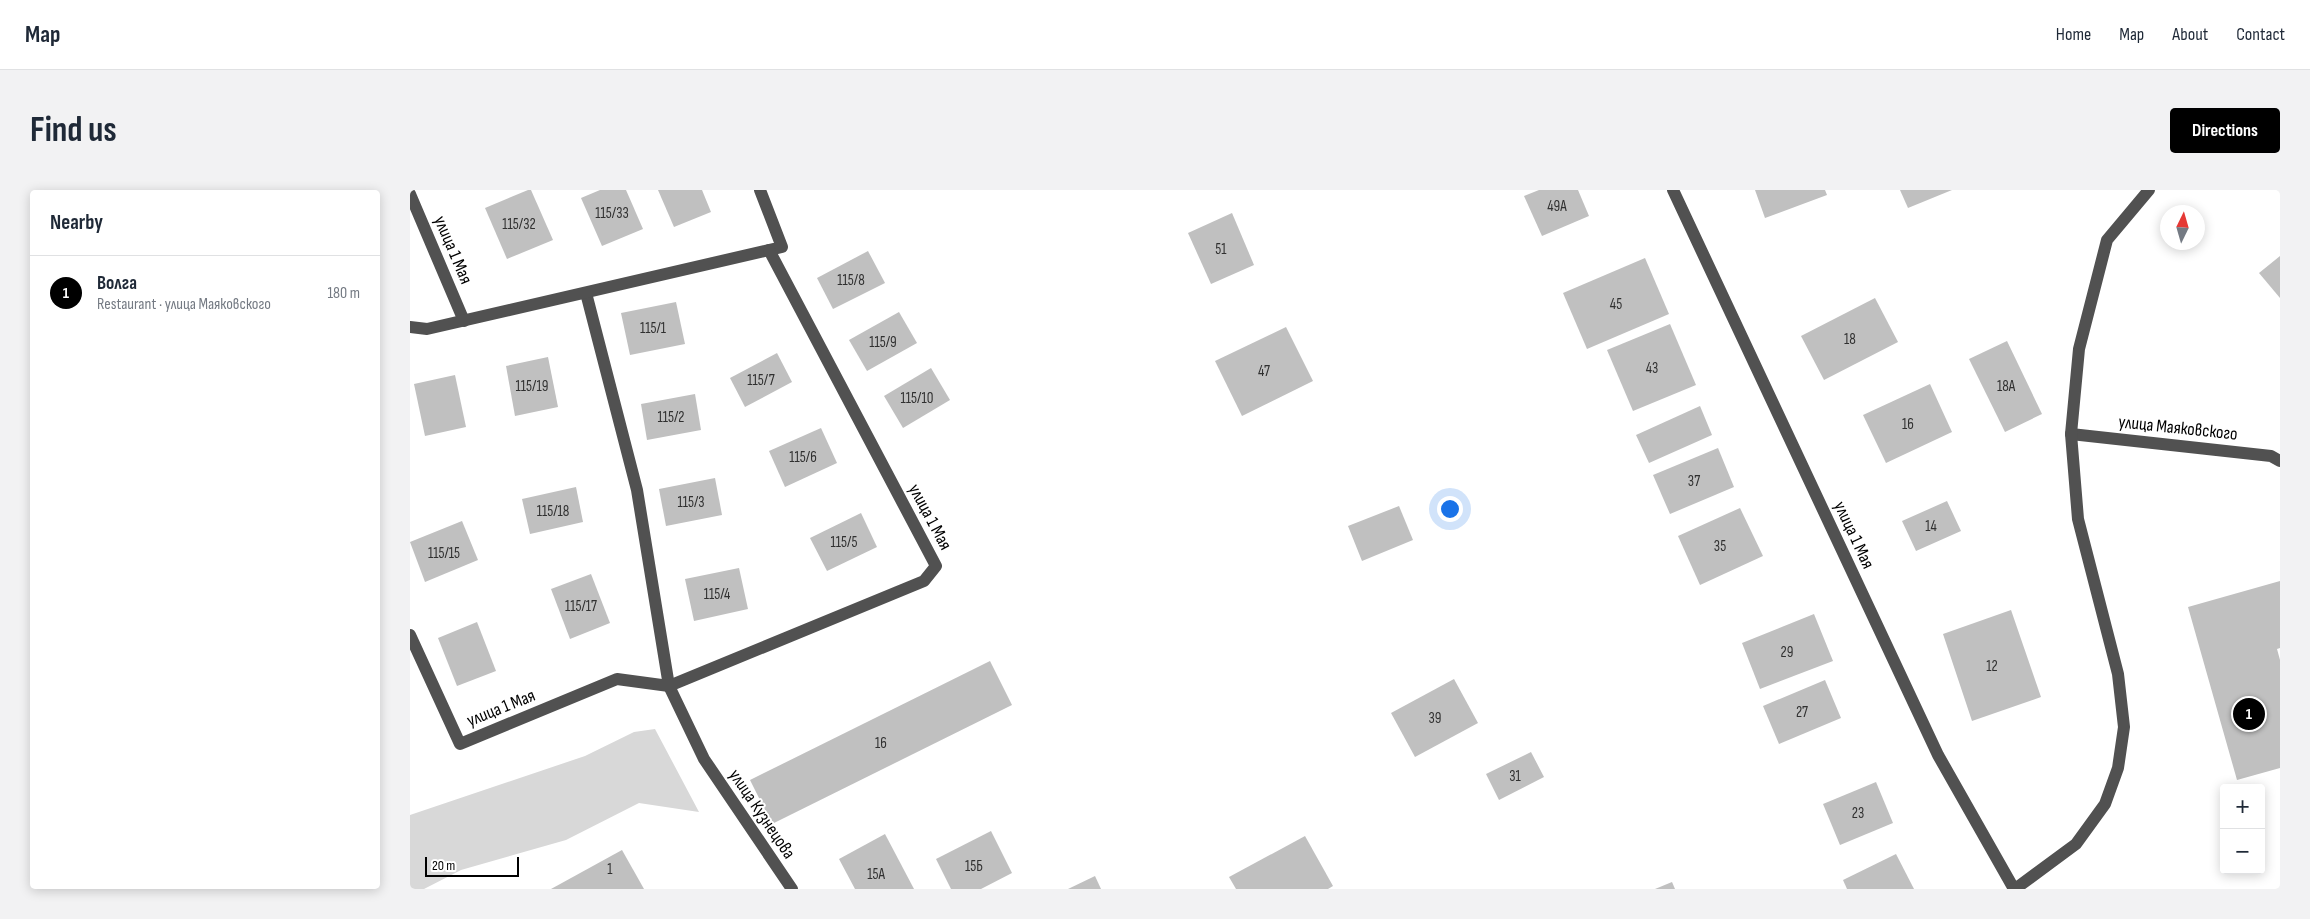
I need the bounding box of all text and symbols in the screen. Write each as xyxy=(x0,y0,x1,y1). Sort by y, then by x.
text: Map xyxy=(25,20,60,49)
text: Home xyxy=(2056,24,2091,45)
text: Map xyxy=(2119,24,2144,45)
text: About xyxy=(2172,24,2208,45)
text: Contact xyxy=(2236,24,2285,45)
button: Directions xyxy=(2170,108,2280,153)
text: Find us xyxy=(30,109,117,152)
house number: 49А xyxy=(1547,197,1567,216)
house number: 115/33 xyxy=(595,204,629,223)
north arrow xyxy=(2160,205,2205,250)
text: Nearby xyxy=(50,210,103,235)
street label: улица 1 Мая xyxy=(429,213,477,287)
house number: 115/32 xyxy=(502,215,536,234)
house number: 51 xyxy=(1215,240,1227,259)
house number: 115/8 xyxy=(837,271,865,290)
text: Волга xyxy=(97,272,137,295)
text: 1 xyxy=(63,284,69,303)
text: 180 m xyxy=(327,284,360,303)
text: Restaurant · улица Маяковского xyxy=(97,295,271,314)
house number: 45 xyxy=(1610,295,1622,314)
house number: 115/1 xyxy=(640,319,667,338)
house number: 18 xyxy=(1844,330,1856,349)
house number: 115/9 xyxy=(869,333,897,352)
house number: 43 xyxy=(1646,359,1658,378)
house number: 47 xyxy=(1258,362,1270,381)
house number: 115/7 xyxy=(747,371,775,390)
house number: 115/19 xyxy=(516,377,548,396)
house number: 18А xyxy=(1997,377,2016,396)
house number: 115/10 xyxy=(901,389,933,408)
house number: 115/2 xyxy=(657,408,685,427)
street label: улица Маяковского xyxy=(2117,411,2239,445)
house number: 16 xyxy=(1902,415,1914,434)
house number: 115/6 xyxy=(789,448,817,467)
house number: 37 xyxy=(1688,472,1700,491)
street label: улица 1 Мая xyxy=(904,480,956,554)
house number: 115/3 xyxy=(677,493,705,512)
your location xyxy=(1437,496,1463,522)
street label: улица 1 Мая xyxy=(1829,498,1879,572)
house number: 115/18 xyxy=(537,502,569,521)
house number: 14 xyxy=(1925,517,1937,536)
house number: 115/5 xyxy=(831,533,857,552)
house number: 35 xyxy=(1714,537,1726,556)
house number: 115/15 xyxy=(428,544,460,563)
house number: 115/4 xyxy=(704,585,730,604)
house number: 115/17 xyxy=(565,597,597,616)
house number: 29 xyxy=(1781,643,1793,662)
house number: 12 xyxy=(1986,657,1998,676)
street label: улица 1 Мая xyxy=(464,685,538,731)
pin: 1 xyxy=(2233,695,2265,733)
house number: 27 xyxy=(1796,703,1808,722)
house number: 39 xyxy=(1429,709,1441,728)
house number: 16 xyxy=(875,734,887,753)
street label: улица Кузнецова xyxy=(724,765,800,863)
house number: 31 xyxy=(1509,767,1522,786)
map controls xyxy=(2220,784,2265,874)
button: + xyxy=(2220,784,2265,829)
house number: 23 xyxy=(1852,804,1864,823)
button: − xyxy=(2220,829,2265,874)
scale bar xyxy=(425,854,519,877)
text: 20 m xyxy=(432,857,455,874)
house number: 15Б xyxy=(965,857,983,876)
house number: 1 xyxy=(607,860,613,879)
house number: 15А xyxy=(867,865,885,884)

